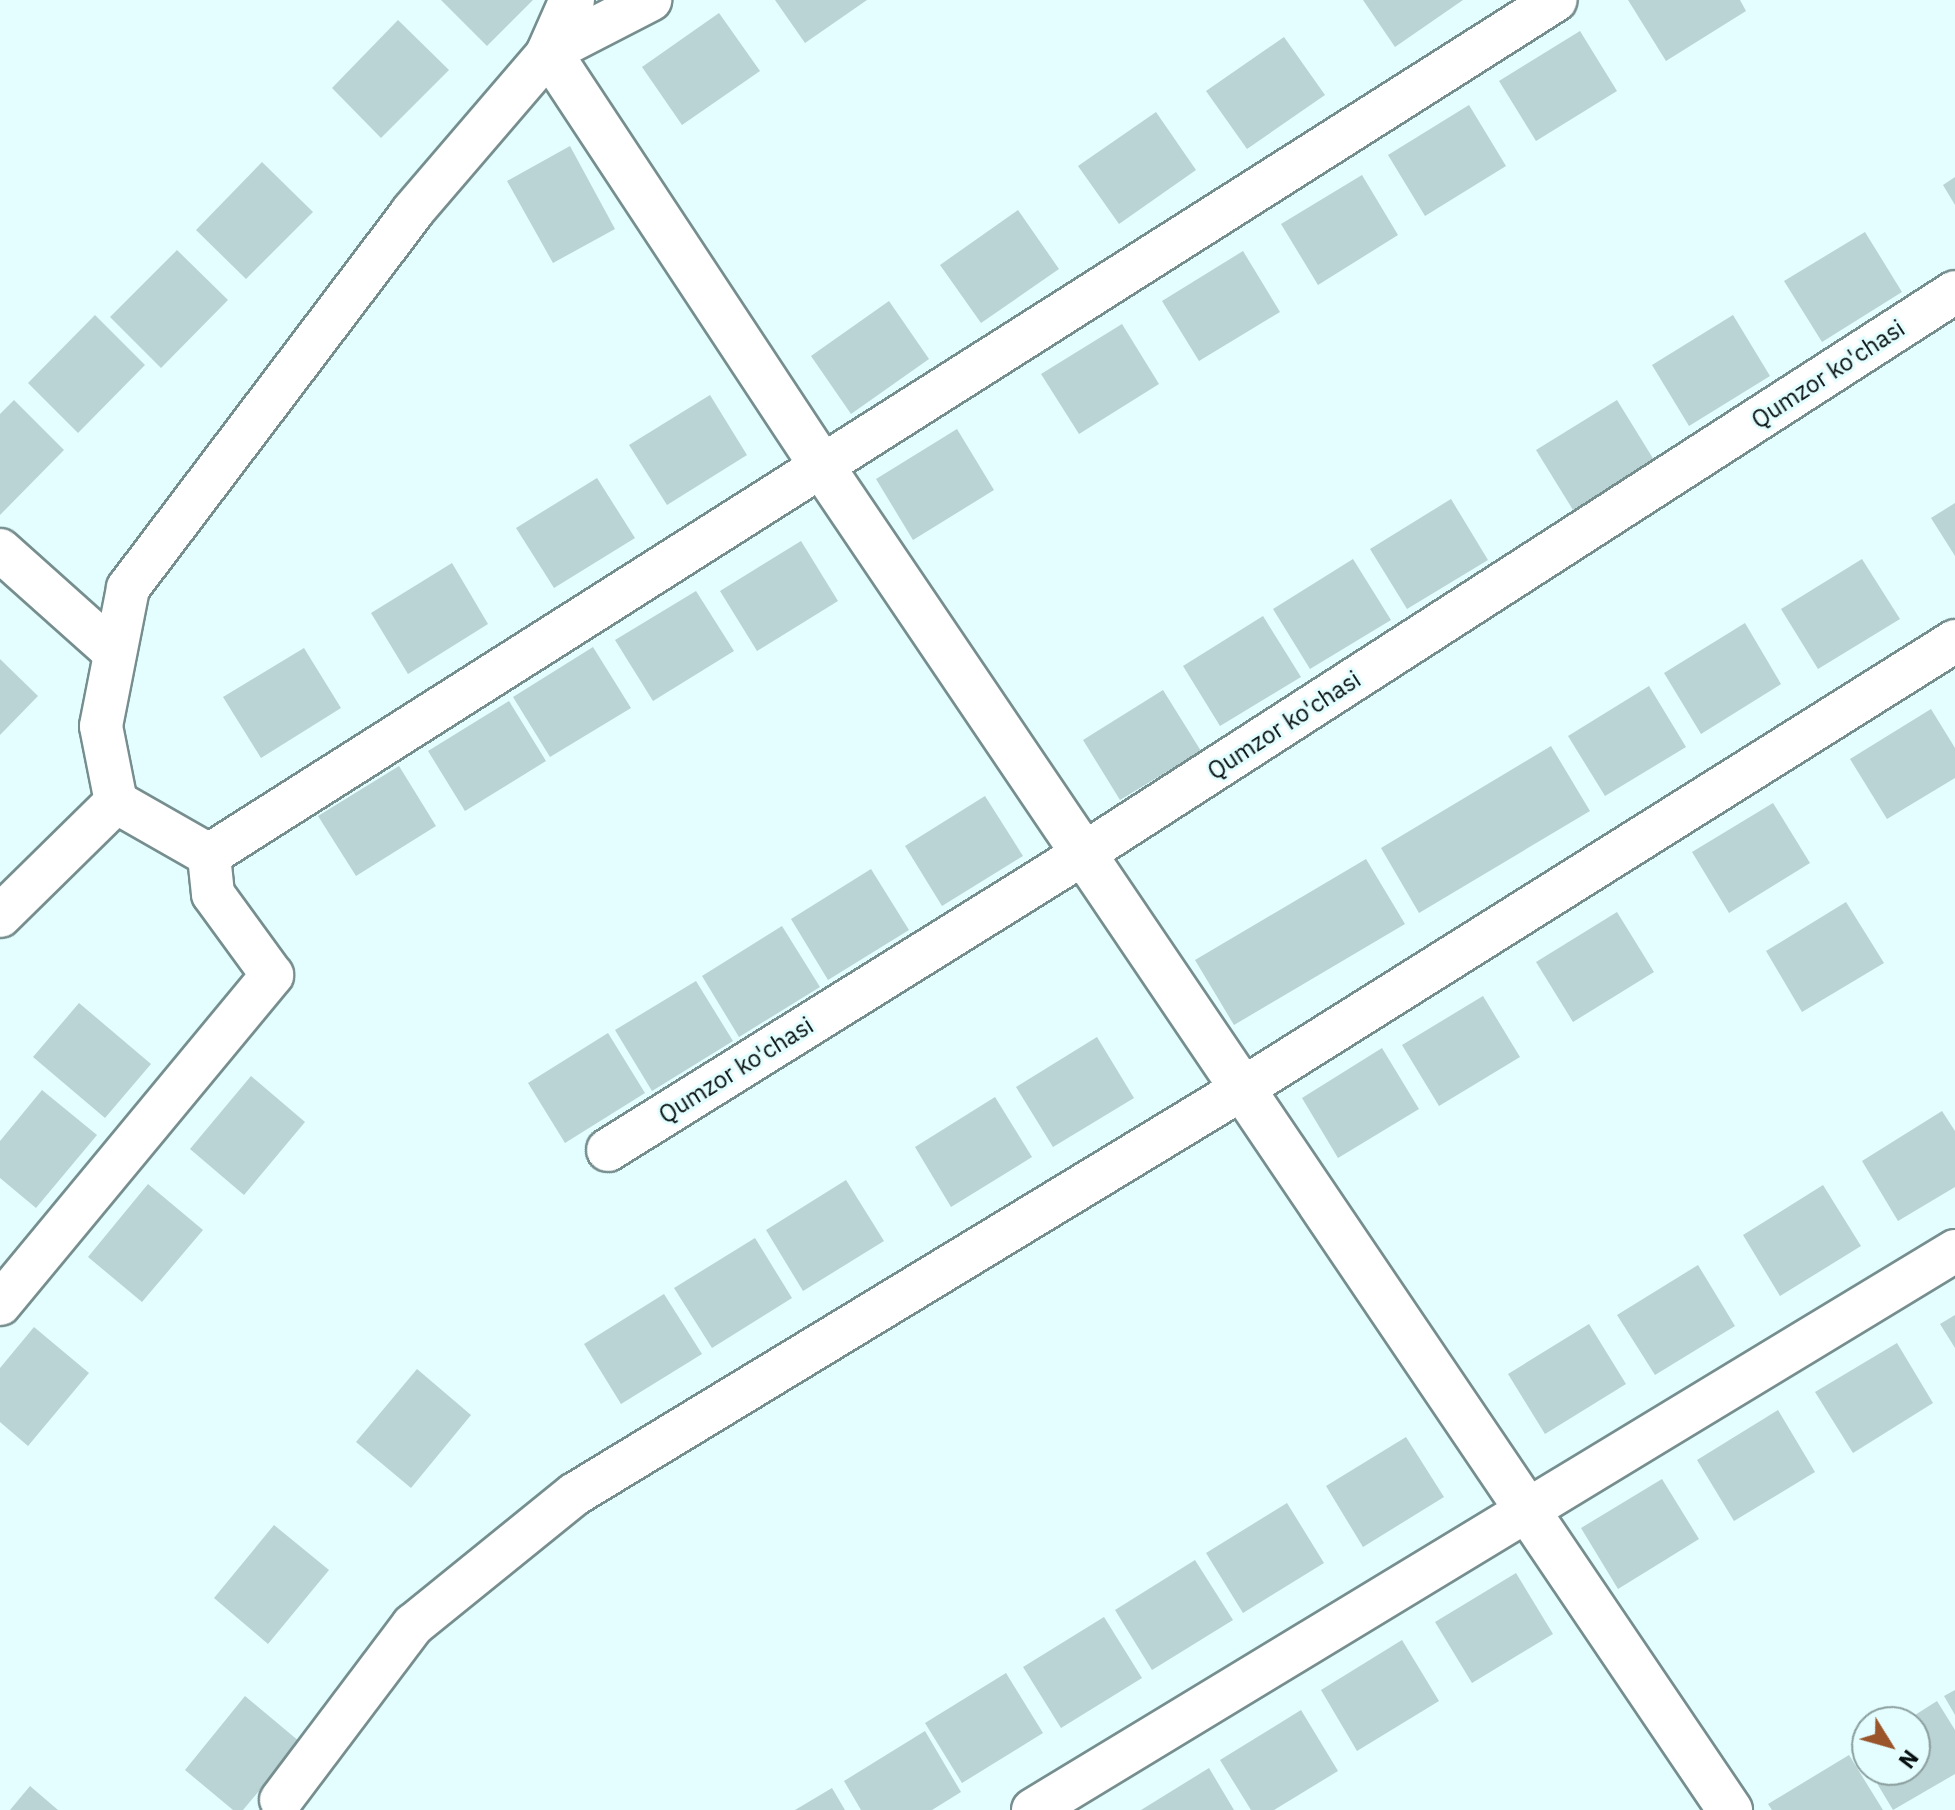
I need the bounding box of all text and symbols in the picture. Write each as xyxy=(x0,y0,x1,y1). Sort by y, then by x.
street label: Qumzor ko'chasi xyxy=(1746,314,1910,434)
street label: Qumzor ko'chasi xyxy=(1202,665,1366,785)
street label: Qumzor ko'chasi xyxy=(653,1011,819,1129)
north arrow xyxy=(1851,1706,1931,1786)
text: N xyxy=(1893,1744,1925,1775)

